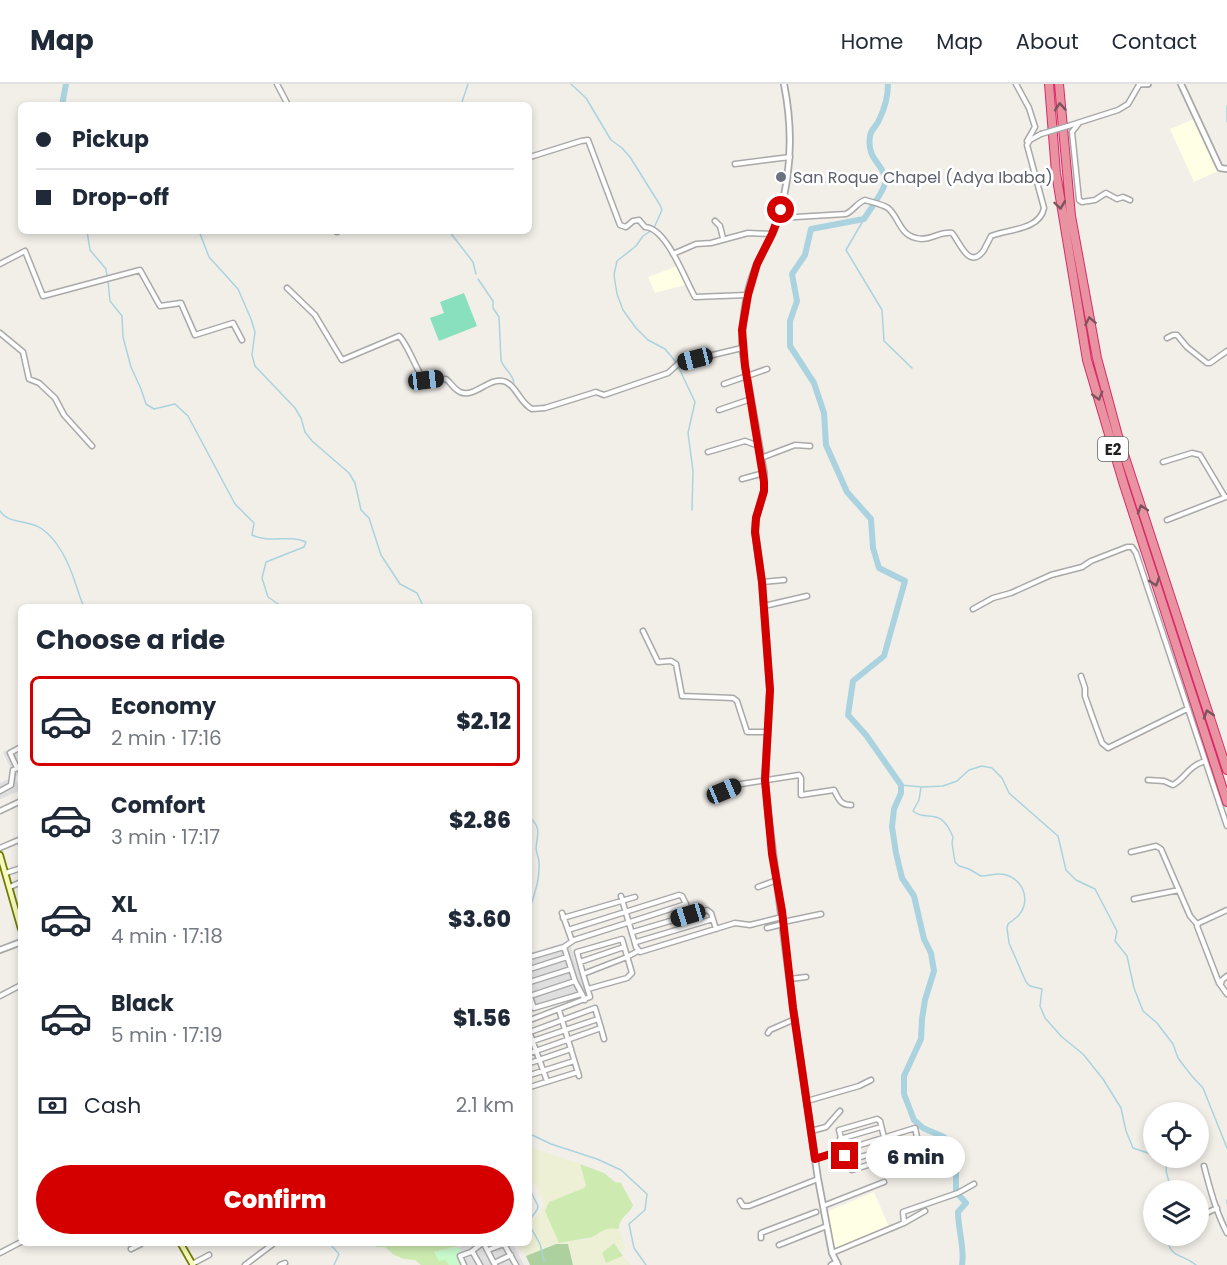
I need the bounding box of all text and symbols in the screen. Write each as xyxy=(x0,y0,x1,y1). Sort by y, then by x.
text: Map xyxy=(30,21,94,60)
text: Home xyxy=(841,27,903,56)
text: Map xyxy=(936,27,983,56)
text: About xyxy=(1016,27,1079,56)
text: Contact xyxy=(1112,27,1197,56)
one-way arrow xyxy=(1054,103,1067,112)
text: Pickup xyxy=(72,124,149,155)
place label: San Roque Chapel (Adya Ibaba) xyxy=(793,166,1053,189)
marker: San Roque Chapel (Adya Ibaba) xyxy=(774,170,788,184)
text: Drop-off xyxy=(72,182,169,213)
route start xyxy=(767,196,794,223)
one-way arrow xyxy=(1054,200,1066,210)
one-way arrow xyxy=(1084,316,1097,326)
car xyxy=(675,346,715,372)
car xyxy=(407,369,445,391)
one-way arrow xyxy=(1091,390,1103,401)
road number: E2 xyxy=(1098,437,1128,461)
one-way arrow xyxy=(1137,504,1150,515)
one-way arrow xyxy=(1148,576,1160,587)
text: Choose a ride xyxy=(36,621,225,658)
text: Economy xyxy=(111,691,216,722)
icon: car xyxy=(39,694,93,748)
text: $2.12 xyxy=(456,706,511,737)
one-way arrow xyxy=(1203,709,1216,720)
text: 2 min · 17:16 xyxy=(111,724,222,752)
car xyxy=(704,776,744,806)
text: Comfort xyxy=(111,790,205,821)
icon: car xyxy=(39,793,93,847)
text: $2.86 xyxy=(449,805,511,836)
text: 3 min · 17:17 xyxy=(111,823,220,851)
text: XL xyxy=(111,889,137,920)
icon: car xyxy=(39,892,93,946)
car xyxy=(668,901,708,929)
text: $3.60 xyxy=(448,904,511,935)
text: 4 min · 17:18 xyxy=(111,922,223,950)
text: Black xyxy=(111,988,174,1019)
icon: car xyxy=(39,991,93,1045)
text: $1.56 xyxy=(453,1003,511,1034)
text: 5 min · 17:19 xyxy=(111,1021,223,1049)
icon: cash xyxy=(36,1089,69,1122)
text: Cash xyxy=(84,1090,141,1121)
text: 2.1 km xyxy=(456,1091,514,1119)
map controls xyxy=(1143,1102,1209,1246)
button: locate xyxy=(1143,1102,1209,1168)
callout: 6 min xyxy=(866,1135,965,1177)
route end xyxy=(831,1142,858,1169)
text: 6 min xyxy=(887,1143,944,1171)
button: Confirm xyxy=(36,1165,514,1234)
button: layers xyxy=(1143,1180,1209,1246)

